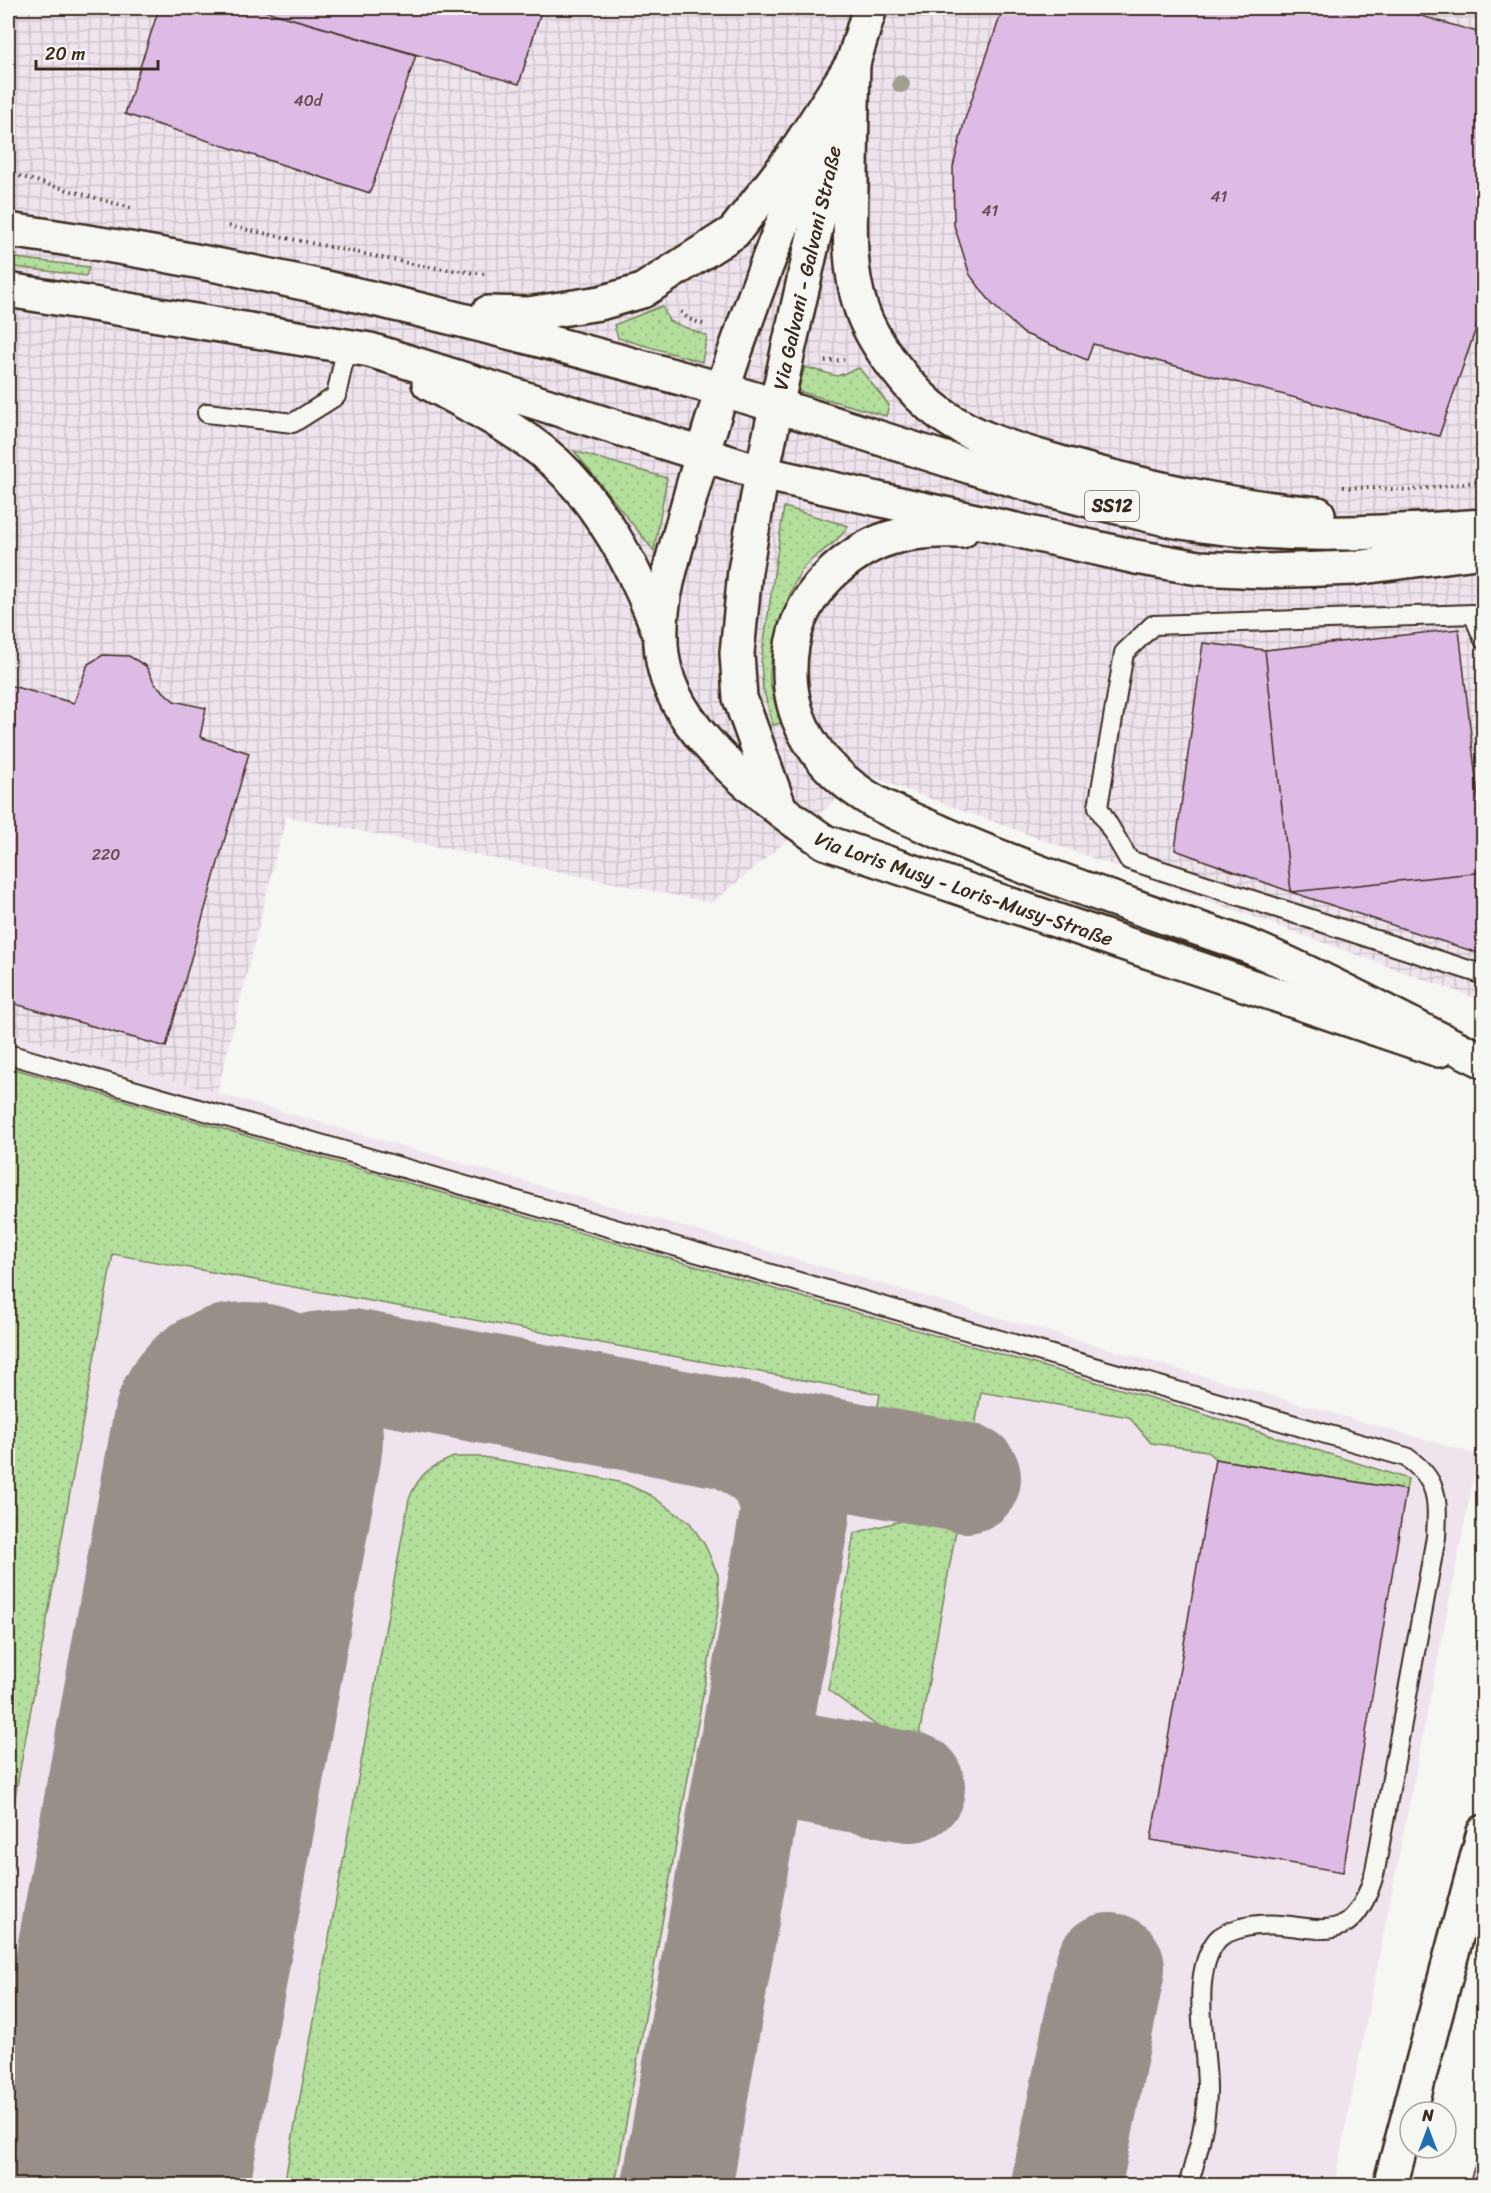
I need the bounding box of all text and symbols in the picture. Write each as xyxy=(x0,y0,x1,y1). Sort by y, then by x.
scale bar xyxy=(36,33,158,71)
text: 20 m xyxy=(45,38,85,70)
house number: 40d xyxy=(294,86,324,115)
street label: Via Galvani - Galvani Straße xyxy=(763,142,852,393)
house number: 41 xyxy=(1211,182,1228,211)
house number: 41 xyxy=(982,196,999,225)
road number: SS12 xyxy=(1085,491,1139,521)
street label: Via Loris Musy - Loris-Musy-Straße xyxy=(807,822,1118,956)
house number: 220 xyxy=(92,840,120,869)
north arrow xyxy=(1398,2100,1458,2160)
text: N xyxy=(1421,2101,1434,2130)

